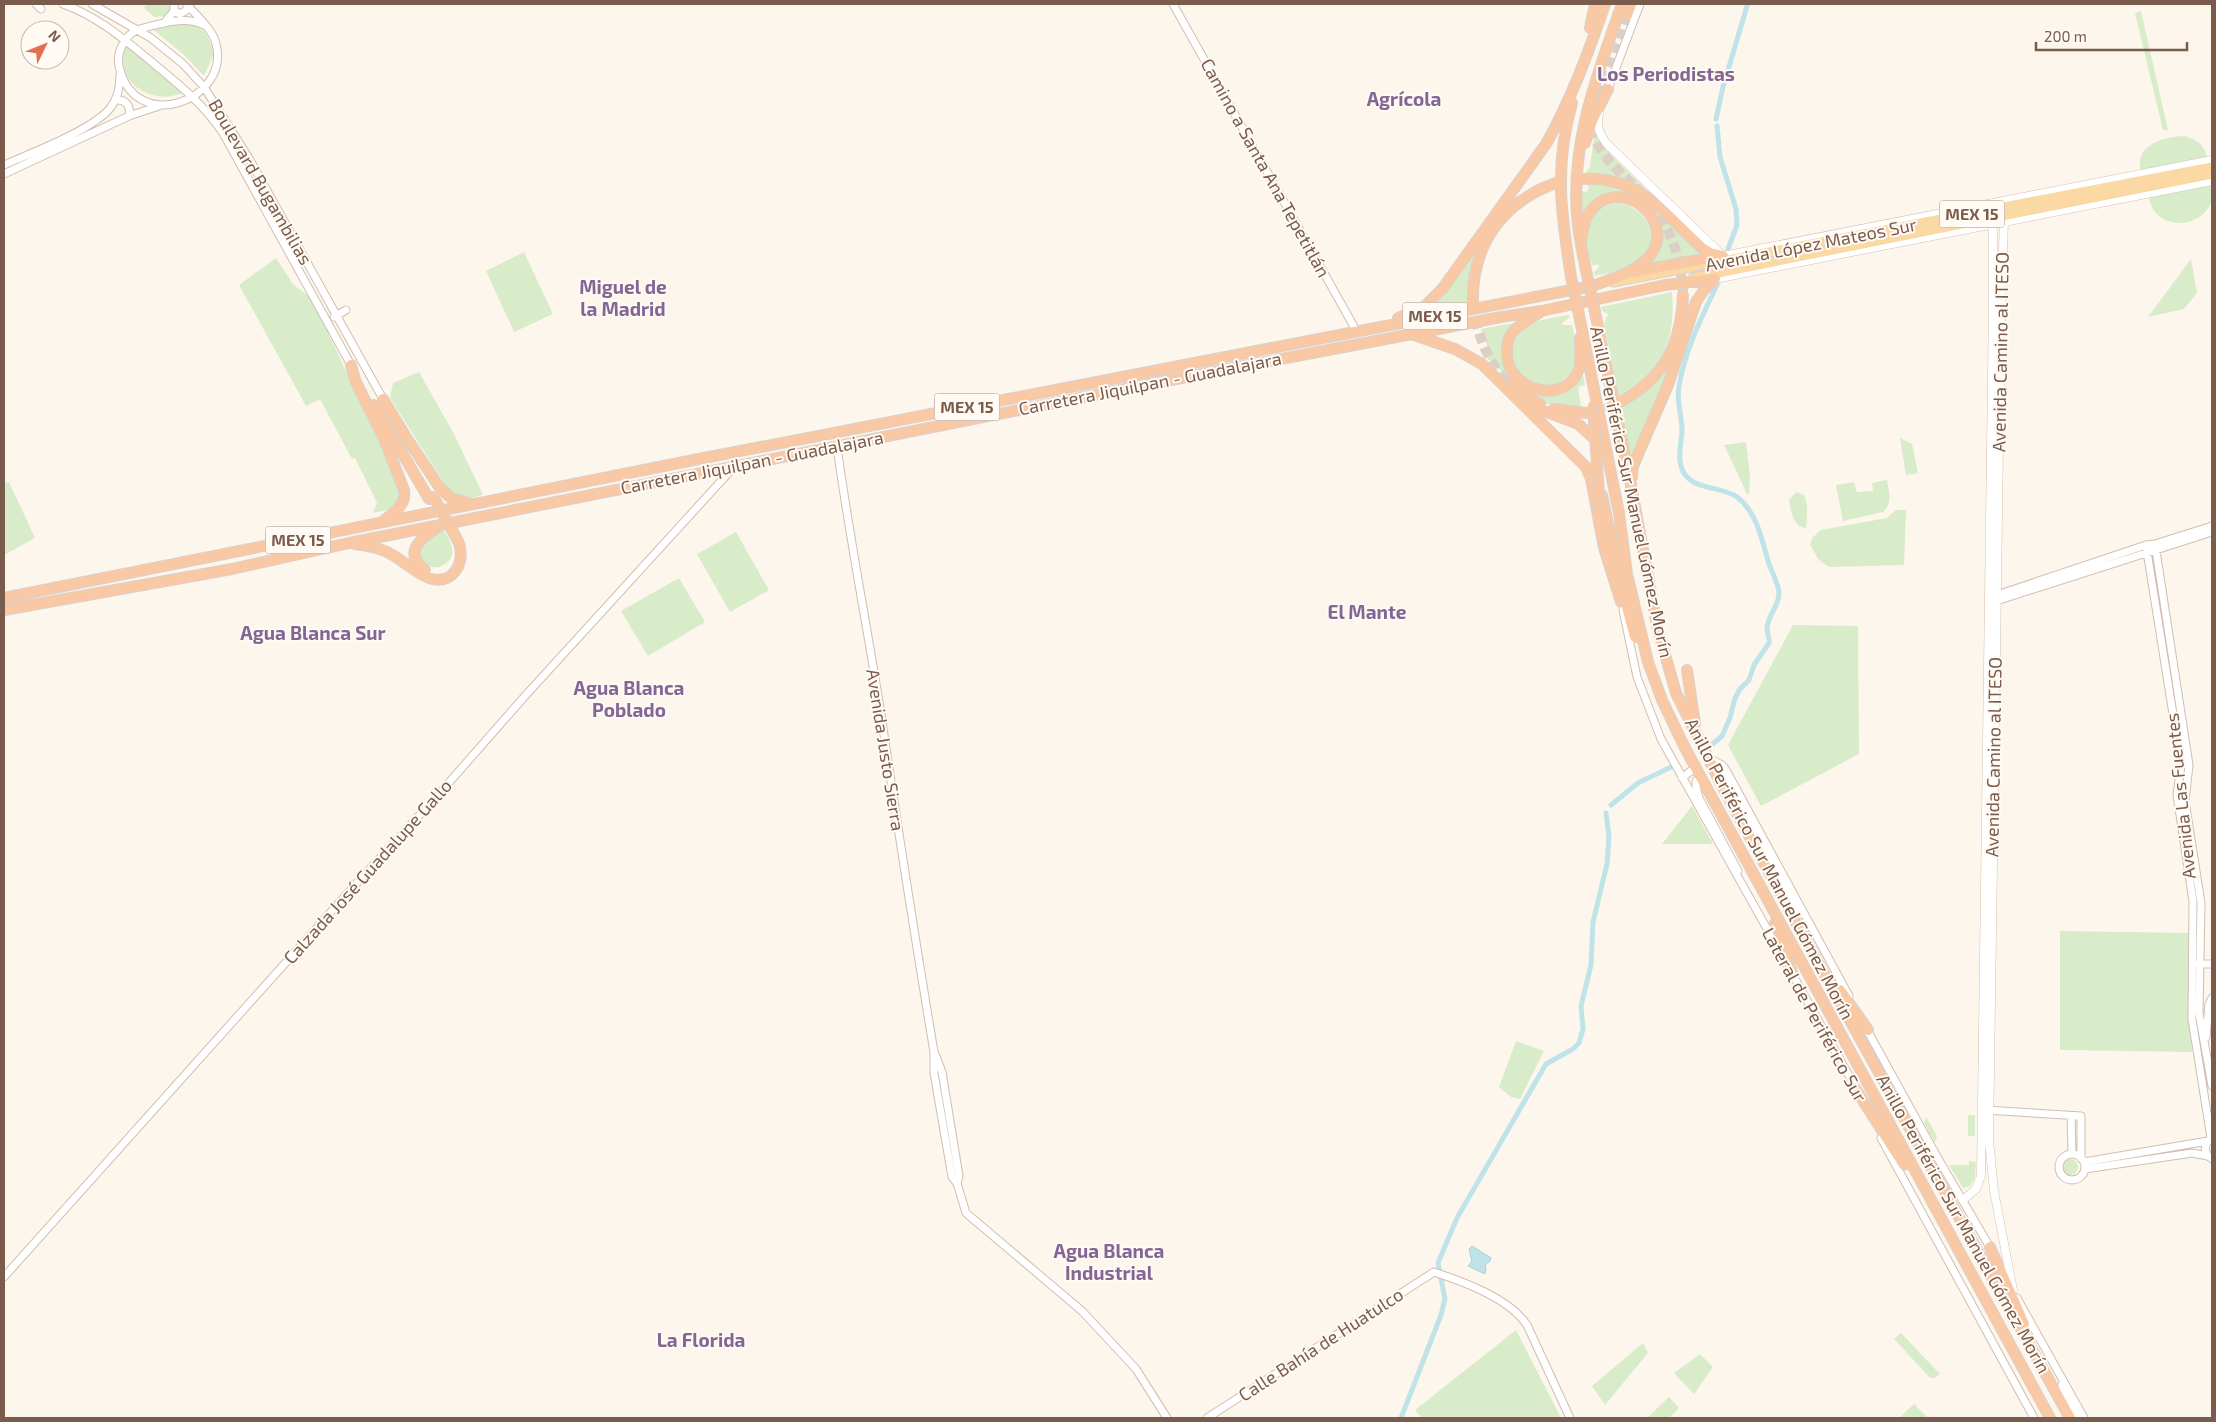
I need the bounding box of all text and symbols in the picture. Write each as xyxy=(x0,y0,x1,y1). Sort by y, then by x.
north arrow xyxy=(20,20,70,70)
scale bar xyxy=(2036,20,2187,52)
text: N xyxy=(45,26,65,45)
text: 200 m xyxy=(2044,27,2087,45)
street label: Camino a Santa Ana Tepetitlán xyxy=(1196,54,1335,281)
district label: Los Periodistas xyxy=(1597,62,1735,85)
district label: Agrícola xyxy=(1367,87,1441,110)
street label: Boulevard Bugambilias xyxy=(204,95,317,268)
road number: MEX 15 xyxy=(1940,200,2004,228)
street label: Avenida López Mateos Sur xyxy=(1703,213,1918,275)
street label: Avenida Camino al ITESO xyxy=(1987,252,2013,452)
district label: Miguel de la Madrid xyxy=(579,275,667,320)
road number: MEX 15 xyxy=(1402,302,1468,330)
street label: Anillo Periférico Sur Manuel Gómez Morín xyxy=(1586,324,1678,660)
street label: Carretera Jiquilpan - Guadalajara xyxy=(1016,347,1283,419)
road number: MEX 15 xyxy=(934,394,1000,421)
street label: Carretera Jiquilpan - Guadalajara xyxy=(618,426,885,498)
road number: MEX 15 xyxy=(266,526,330,554)
district label: El Mante xyxy=(1327,600,1407,623)
district label: Agua Blanca Sur xyxy=(240,621,386,644)
street label: Avenida Camino al ITESO xyxy=(1980,657,2006,857)
street label: Avenida Justo Sierra xyxy=(862,667,910,832)
district label: Agua Blanca Poblado xyxy=(574,676,684,721)
street label: Avenida Las Fuentes xyxy=(2160,712,2200,880)
street label: Anillo Periférico Sur Manuel Gómez Morín xyxy=(1681,714,1859,1023)
street label: Calzada José Guadalupe Gallo xyxy=(278,774,456,968)
street label: Lateral de Periférico Sur xyxy=(1758,923,1872,1106)
street label: Anillo Periférico Sur Manuel Gómez Morín xyxy=(1872,1070,2056,1377)
district label: Agua Blanca Industrial xyxy=(1054,1239,1164,1284)
street label: Calle Bahía de Huatulco xyxy=(1234,1283,1407,1406)
district label: La Florida xyxy=(657,1328,745,1351)

